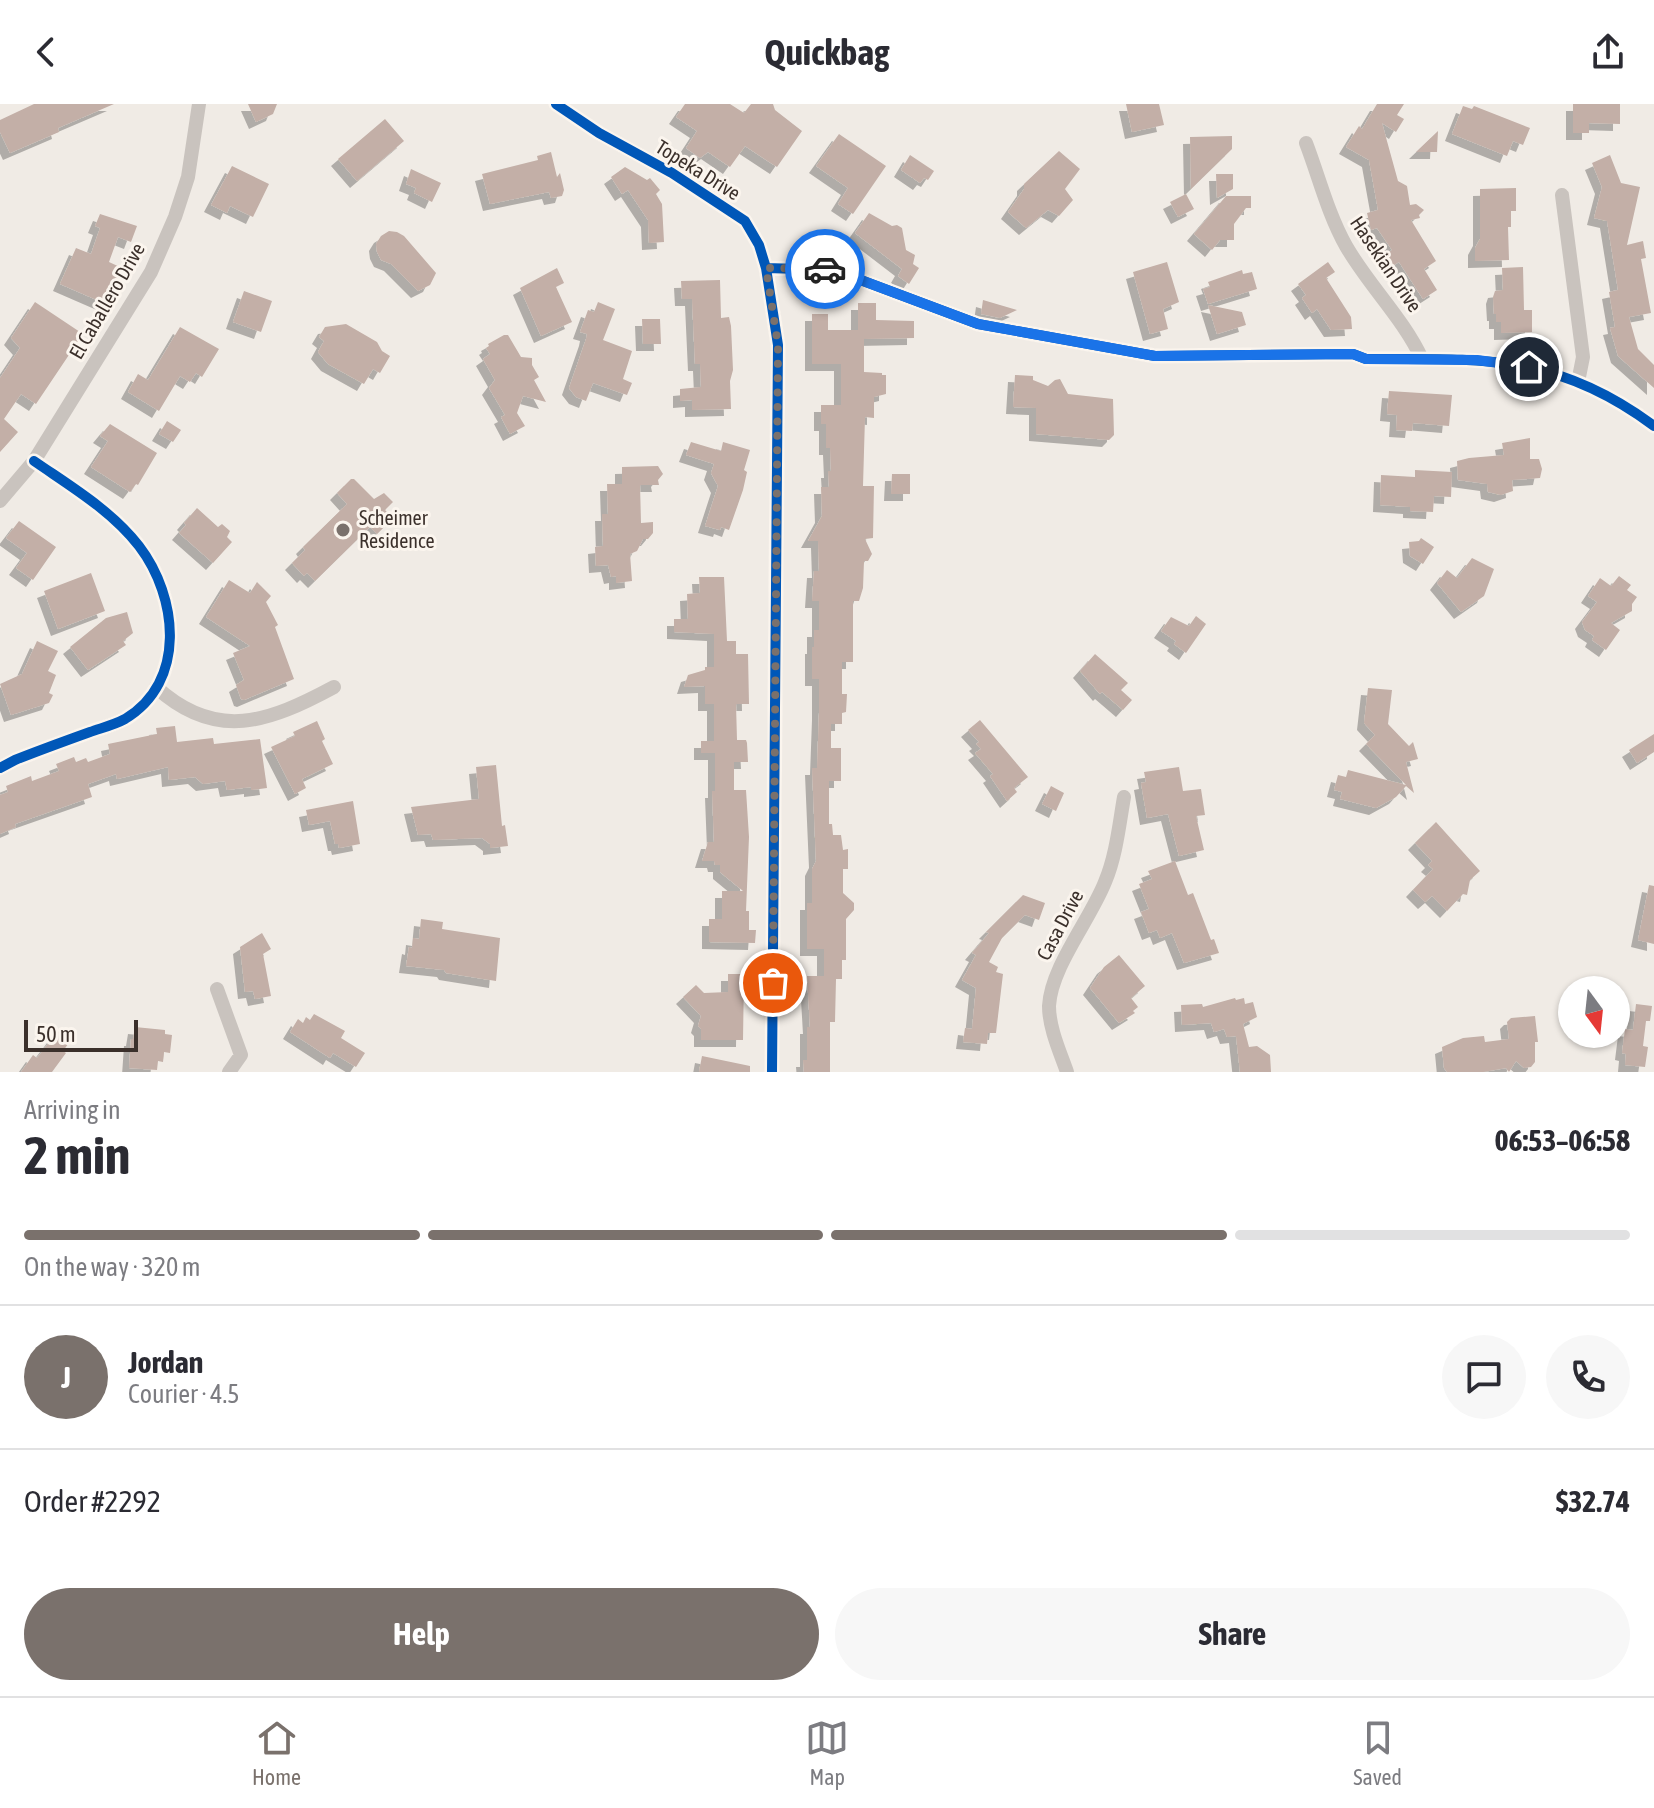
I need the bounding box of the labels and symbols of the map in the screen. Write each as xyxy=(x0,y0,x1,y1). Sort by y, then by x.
street label: Topeka Drive xyxy=(652,135,745,205)
street label: Hasekian Drive xyxy=(1346,212,1427,316)
courier xyxy=(785,229,865,309)
street label: El Caballero Drive xyxy=(64,239,149,363)
pin xyxy=(1495,333,1563,401)
place label: Scheimer Residence xyxy=(359,506,434,552)
marker: Scheimer Residence xyxy=(334,521,352,539)
street label: Casa Drive xyxy=(1032,886,1088,964)
pin xyxy=(739,949,807,1017)
north arrow xyxy=(1558,976,1630,1048)
scale bar xyxy=(24,1016,138,1052)

